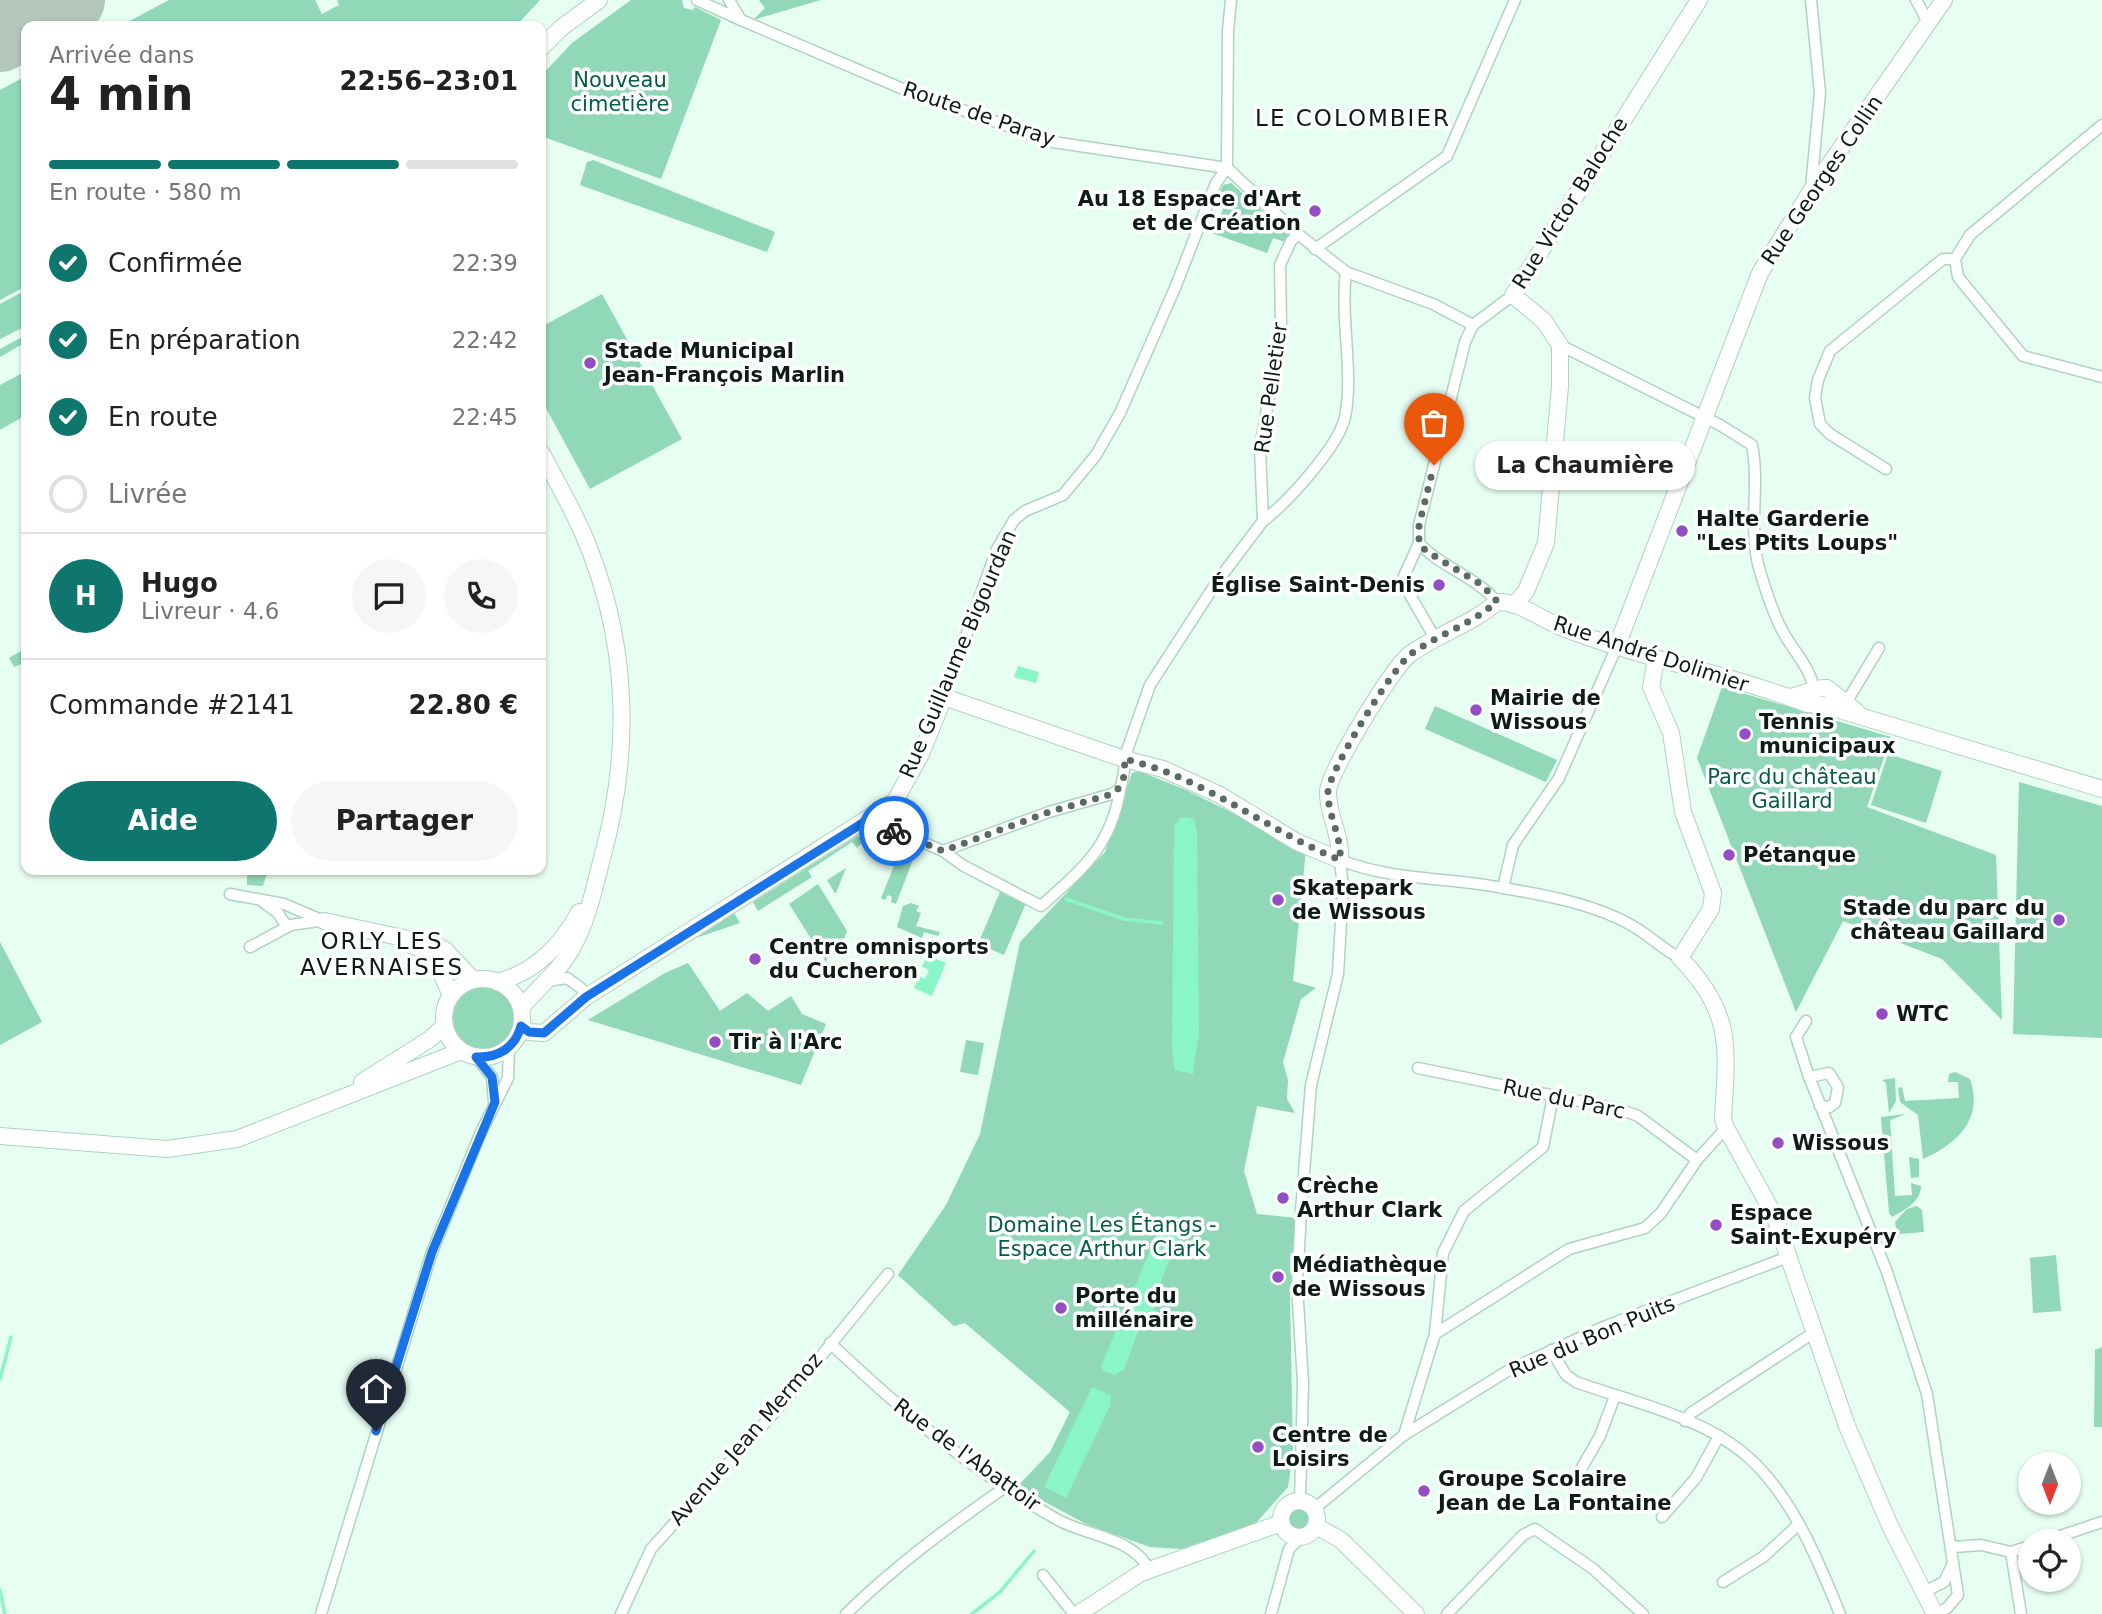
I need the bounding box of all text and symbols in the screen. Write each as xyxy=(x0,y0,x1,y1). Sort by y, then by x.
text: Arrivée dans xyxy=(49,42,194,68)
text: 22:56–23:01 xyxy=(339,66,518,96)
text: 4 min xyxy=(49,67,193,121)
park label: Nouveau cimetière xyxy=(571,68,669,116)
street label: Route de Paray xyxy=(900,77,1058,151)
street label: Rue Georges Collin xyxy=(1756,91,1888,269)
district label: LE COLOMBIER xyxy=(1255,105,1451,131)
street label: Rue Victor Baloche xyxy=(1507,113,1633,293)
text: En route · 580 m xyxy=(49,179,242,205)
place label: Au 18 Espace d'Art et de Création xyxy=(1078,187,1301,235)
marker: Au 18 Espace d'Art et de Création xyxy=(1307,203,1323,219)
icon: check xyxy=(49,244,87,282)
text: Confirmée xyxy=(108,248,242,278)
text: 22:39 xyxy=(452,250,518,276)
icon: check xyxy=(49,321,87,359)
street label: Rue Pelletier xyxy=(1250,321,1292,455)
text: En préparation xyxy=(108,325,301,355)
text: 22:42 xyxy=(452,327,518,353)
place label: Stade Municipal Jean-François Marlin xyxy=(602,339,845,387)
marker: Stade Municipal Jean-François Marlin xyxy=(582,355,598,371)
pin xyxy=(1404,393,1464,465)
icon: check xyxy=(49,398,87,436)
text: En route xyxy=(108,402,218,432)
text: 22:45 xyxy=(452,404,518,430)
icon: bag xyxy=(1415,404,1453,442)
callout: La Chaumière xyxy=(1476,440,1696,490)
text: La Chaumière xyxy=(1496,452,1674,478)
text: Livrée xyxy=(108,479,187,509)
place label: Halte Garderie "Les Ptits Loups" xyxy=(1696,507,1898,555)
marker: Halte Garderie "Les Ptits Loups" xyxy=(1674,523,1690,539)
street label: Rue Guillaume Bigourdan xyxy=(895,526,1021,782)
button: chat xyxy=(352,559,426,633)
button: phone xyxy=(444,559,518,633)
text: Hugo xyxy=(141,568,218,598)
place label: Église Saint-Denis xyxy=(1211,572,1425,597)
marker: Église Saint-Denis xyxy=(1431,577,1447,593)
text: H xyxy=(75,581,97,611)
text: Livreur · 4.6 xyxy=(141,598,279,624)
street label: Rue André Dolimier xyxy=(1550,611,1752,697)
place label: Mairie de Wissous xyxy=(1490,686,1601,734)
text: Commande #2141 xyxy=(49,690,295,720)
text: 22.80 € xyxy=(409,690,518,720)
marker: Mairie de Wissous xyxy=(1468,702,1484,718)
place label: Tennis municipaux xyxy=(1759,710,1896,758)
marker: Tennis municipaux xyxy=(1737,726,1753,742)
park label: Parc du château Gaillard xyxy=(1707,765,1877,813)
button: Aide xyxy=(49,781,277,861)
button: Partager xyxy=(291,781,518,861)
courier xyxy=(859,796,929,866)
icon: bike xyxy=(875,812,913,850)
place label: Pétanque xyxy=(1743,843,1856,867)
marker: Pétanque xyxy=(1721,847,1737,863)
place label: Skatepark de Wissous xyxy=(1292,876,1426,924)
marker: Skatepark de Wissous xyxy=(1270,892,1286,908)
place label: Stade du parc du château Gaillard xyxy=(1842,896,2045,944)
marker: Stade du parc du château Gaillard xyxy=(2051,912,2067,928)
district label: ORLY LES AVERNAISES xyxy=(300,928,464,980)
place label: Centre omnisports du Cucheron xyxy=(769,935,989,983)
marker: Centre omnisports du Cucheron xyxy=(747,951,763,967)
place label: WTC xyxy=(1896,1002,1949,1026)
marker: WTC xyxy=(1874,1006,1890,1022)
place label: Tir à l'Arc xyxy=(729,1030,842,1054)
marker: Tir à l'Arc xyxy=(707,1034,723,1050)
street label: Rue du Parc xyxy=(1501,1074,1627,1124)
place label: Wissous xyxy=(1792,1131,1889,1155)
marker: Wissous xyxy=(1770,1135,1786,1151)
place label: Crèche Arthur Clark xyxy=(1297,1174,1443,1222)
marker: Crèche Arthur Clark xyxy=(1275,1190,1291,1206)
place label: Espace Saint-Exupéry xyxy=(1730,1201,1897,1249)
park label: Domaine Les Étangs - Espace Arthur Clark xyxy=(987,1212,1217,1261)
marker: Espace Saint-Exupéry xyxy=(1708,1217,1724,1233)
place label: Médiathèque de Wissous xyxy=(1292,1253,1447,1301)
marker: Médiathèque de Wissous xyxy=(1270,1269,1286,1285)
place label: Porte du millénaire xyxy=(1075,1284,1194,1332)
street label: Rue du Bon Puits xyxy=(1506,1291,1678,1383)
marker: Porte du millénaire xyxy=(1053,1300,1069,1316)
street label: Avenue Jean Mermoz xyxy=(665,1348,827,1530)
pin xyxy=(346,1359,406,1431)
icon: home xyxy=(357,1370,395,1408)
street label: Rue de l'Abattoir xyxy=(889,1394,1045,1516)
place label: Centre de Loisirs xyxy=(1272,1423,1388,1471)
marker: Centre de Loisirs xyxy=(1250,1439,1266,1455)
north arrow xyxy=(2018,1452,2081,1516)
map controls xyxy=(2018,1452,2081,1592)
place label: Groupe Scolaire Jean de La Fontaine xyxy=(1436,1467,1671,1515)
marker: Groupe Scolaire Jean de La Fontaine xyxy=(1416,1483,1432,1499)
button: locate xyxy=(2018,1529,2081,1592)

